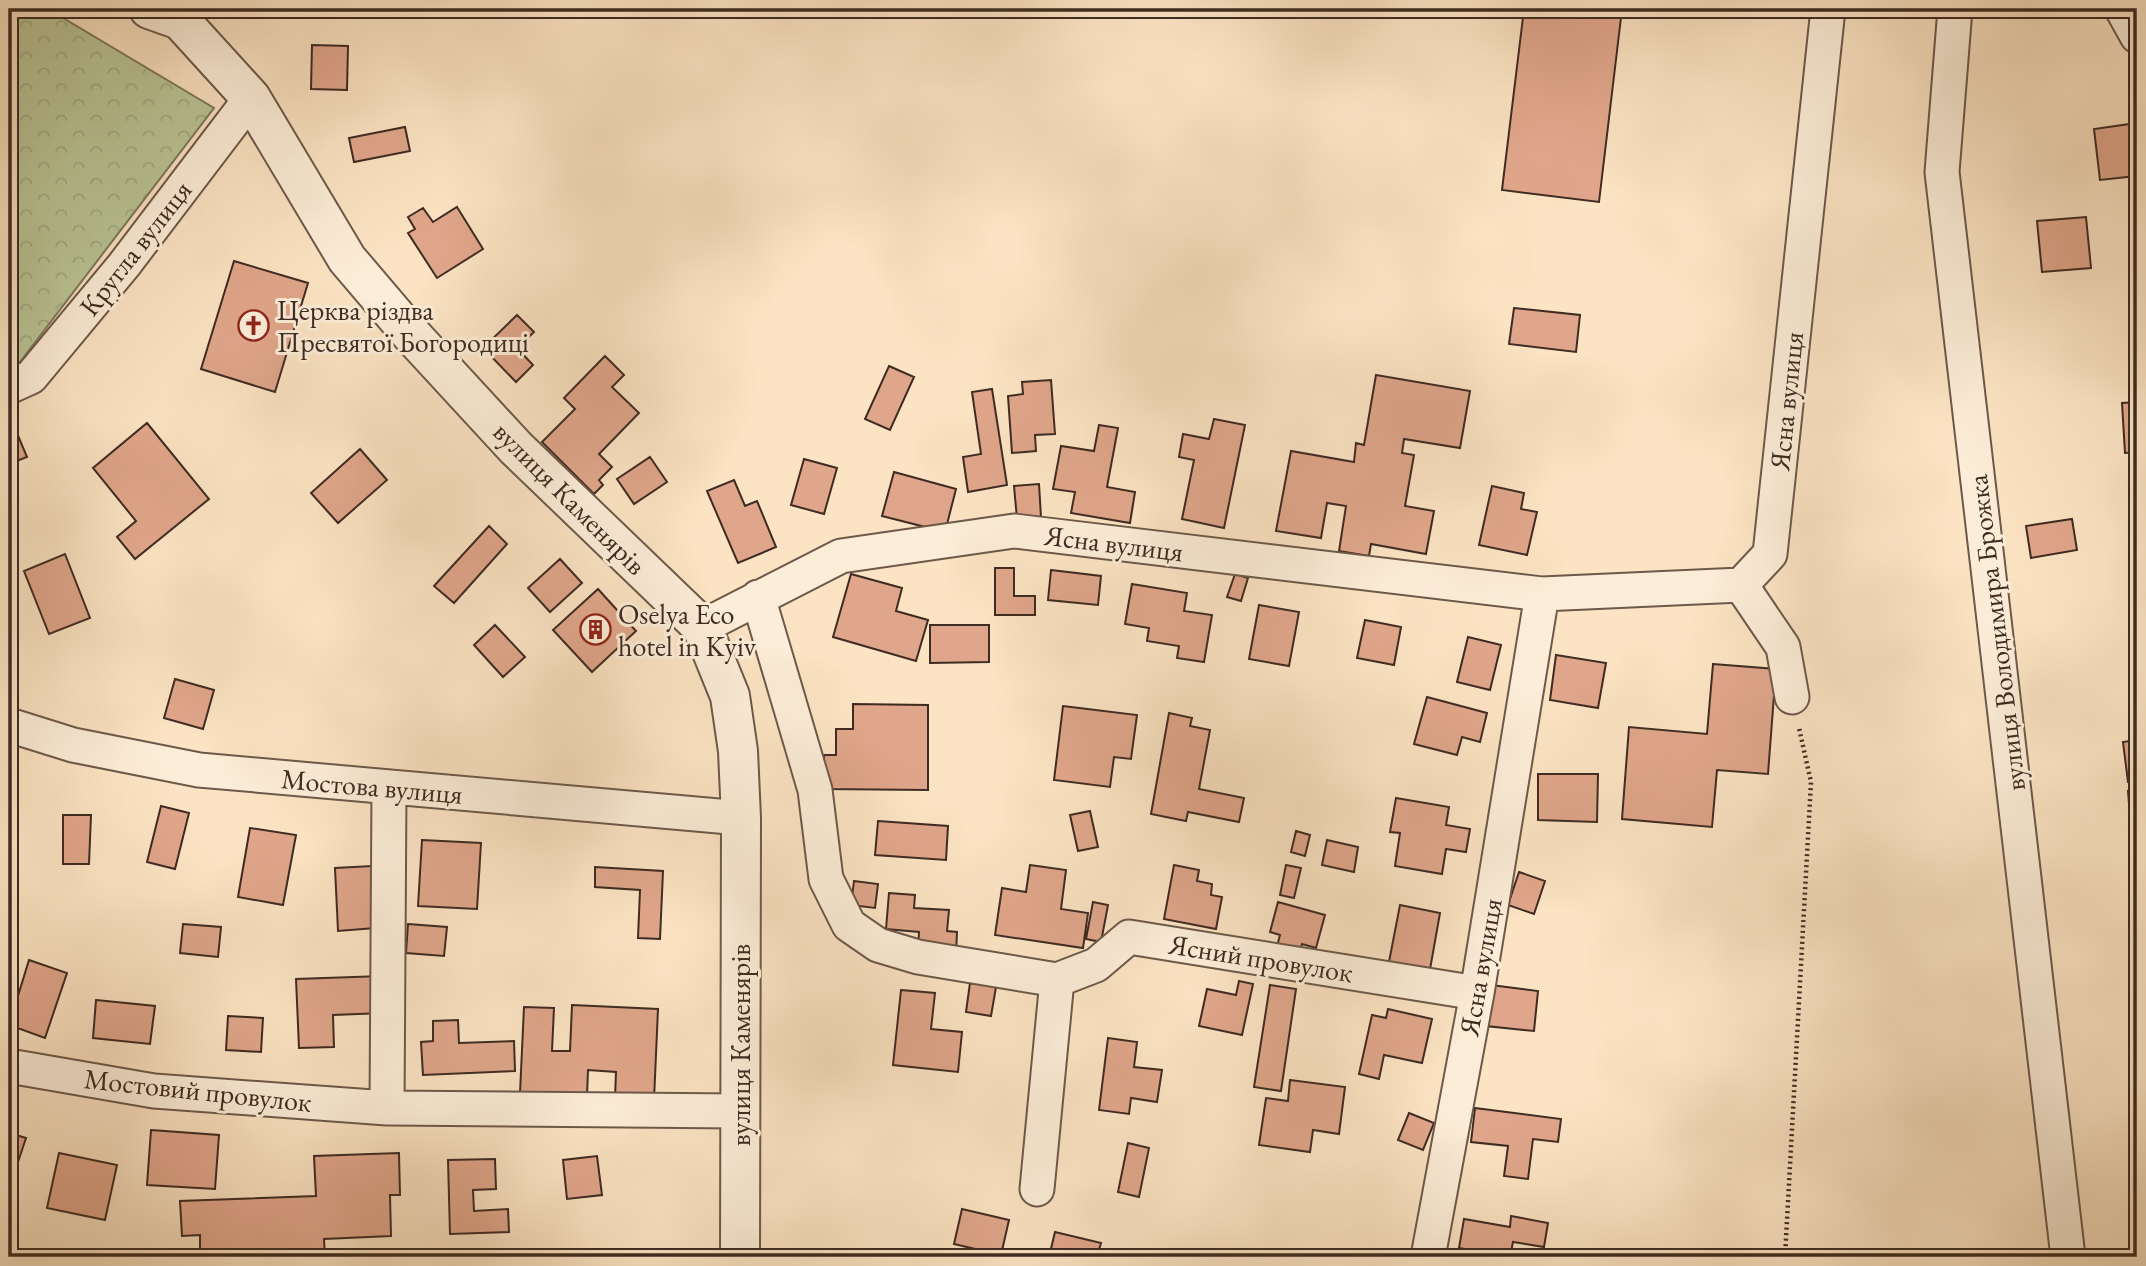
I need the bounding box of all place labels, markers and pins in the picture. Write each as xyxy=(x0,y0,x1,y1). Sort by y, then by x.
place label: Церква різдва Пресвятої Богородиці xyxy=(277,292,529,360)
church icon: Церква різдва Пресвятої Богородиці xyxy=(237,309,271,343)
place label: Oselya Eco hotel in Kyiv xyxy=(618,596,757,664)
building icon: Oselya Eco hotel in Kyiv xyxy=(578,613,612,647)

